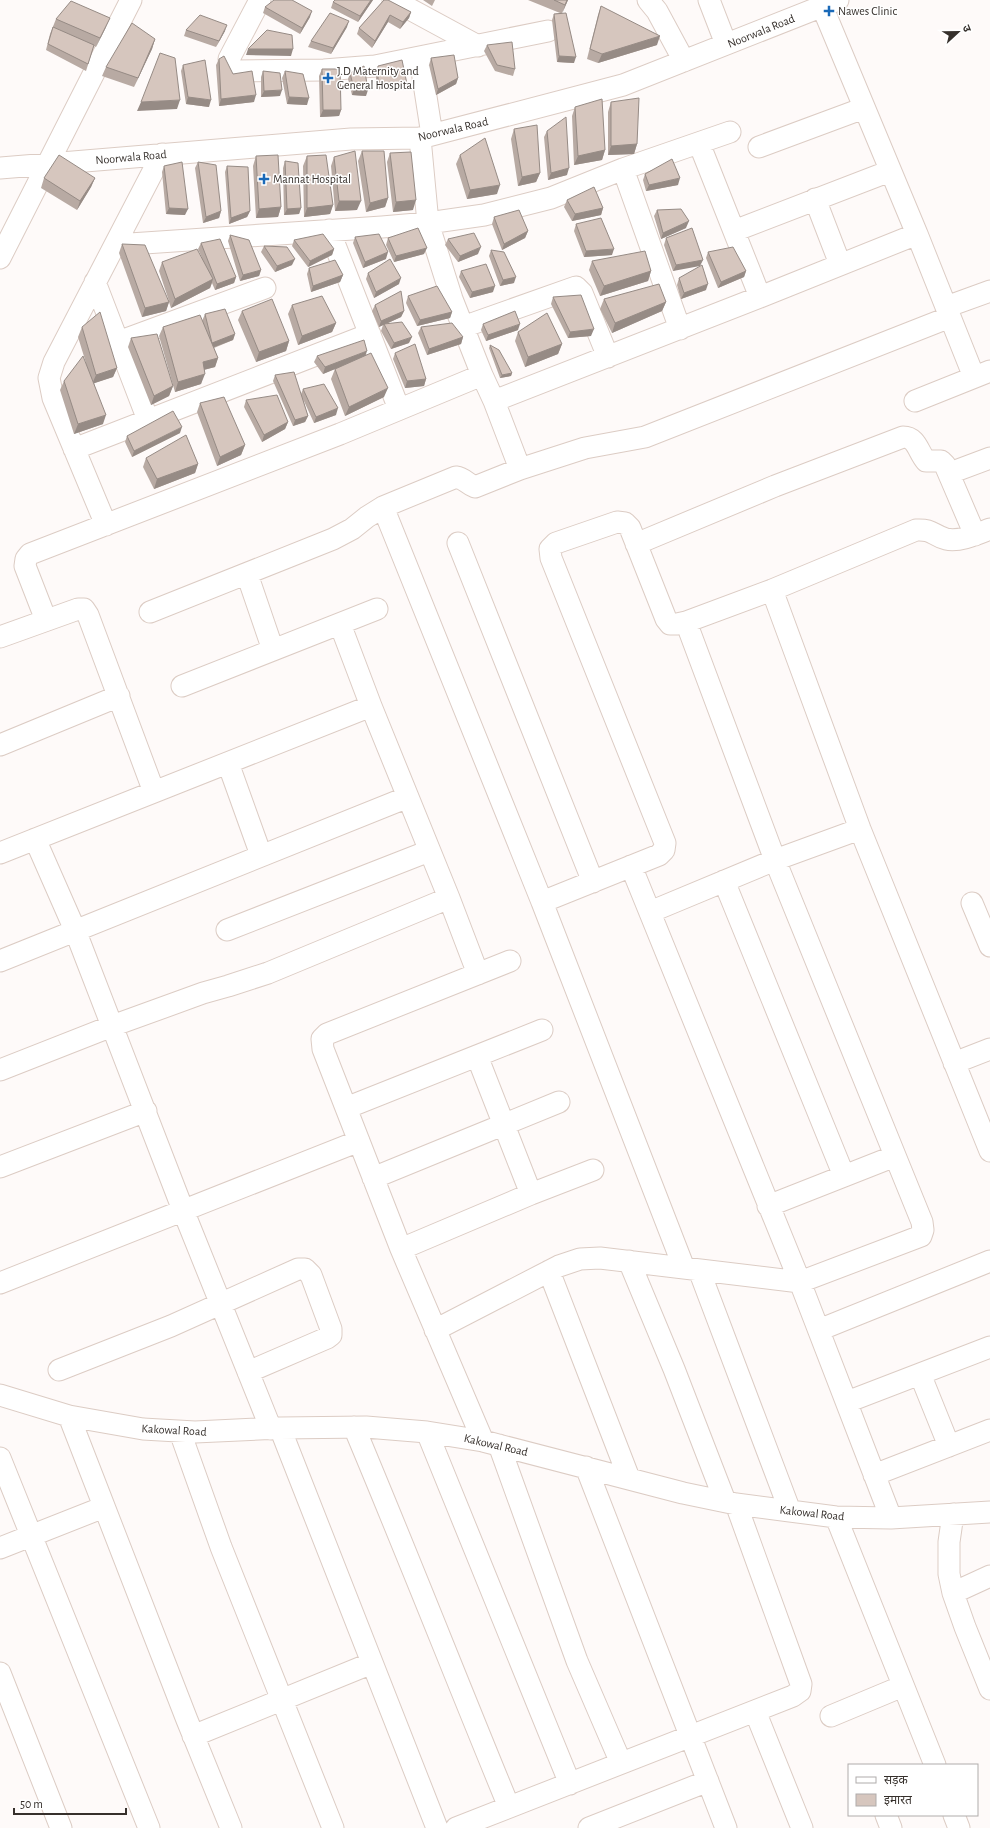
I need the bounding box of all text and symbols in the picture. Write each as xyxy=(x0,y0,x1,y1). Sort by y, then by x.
marker: Nawes Clinic xyxy=(823,5,835,17)
place label: Nawes Clinic xyxy=(838,5,897,17)
street label: Noorwala Road xyxy=(726,12,796,50)
north arrow xyxy=(938,12,978,52)
text: उ xyxy=(961,23,973,34)
place label: J.D Maternity and General Hospital xyxy=(337,65,419,91)
marker: J.D Maternity and General Hospital xyxy=(322,72,334,84)
street label: Noorwala Road xyxy=(417,115,489,143)
street label: Noorwala Road xyxy=(95,148,167,166)
marker: Mannat Hospital xyxy=(258,173,270,185)
place label: Mannat Hospital xyxy=(273,173,351,185)
street label: Kakowal Road xyxy=(141,1422,207,1438)
street label: Kakowal Road xyxy=(463,1432,529,1458)
street label: Kakowal Road xyxy=(779,1504,845,1522)
legend xyxy=(848,1764,978,1816)
text: सड़क xyxy=(884,1774,909,1787)
scale bar xyxy=(14,1790,126,1816)
text: इमारत xyxy=(884,1794,913,1807)
text: 50 m xyxy=(20,1798,43,1810)

